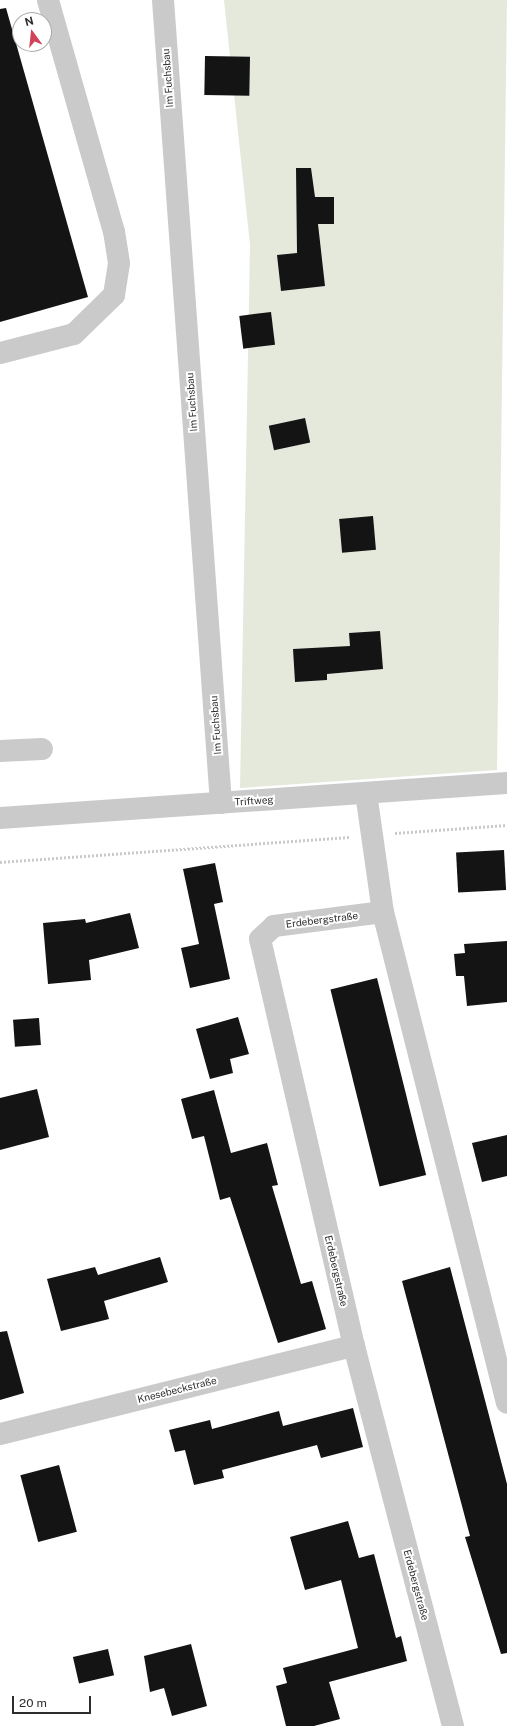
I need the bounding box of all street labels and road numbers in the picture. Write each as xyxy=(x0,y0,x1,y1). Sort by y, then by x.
street label: Im Fuchsbau xyxy=(160,48,176,108)
street label: Im Fuchsbau xyxy=(184,372,200,432)
street label: Im Fuchsbau xyxy=(208,695,224,755)
street label: Triftweg xyxy=(234,794,274,808)
street label: Erdebergstraße xyxy=(285,910,359,930)
street label: Erdebergstraße xyxy=(322,1234,350,1308)
street label: Knesebeckstraße xyxy=(136,1374,218,1406)
street label: Erdebergstraße xyxy=(401,1548,431,1622)

